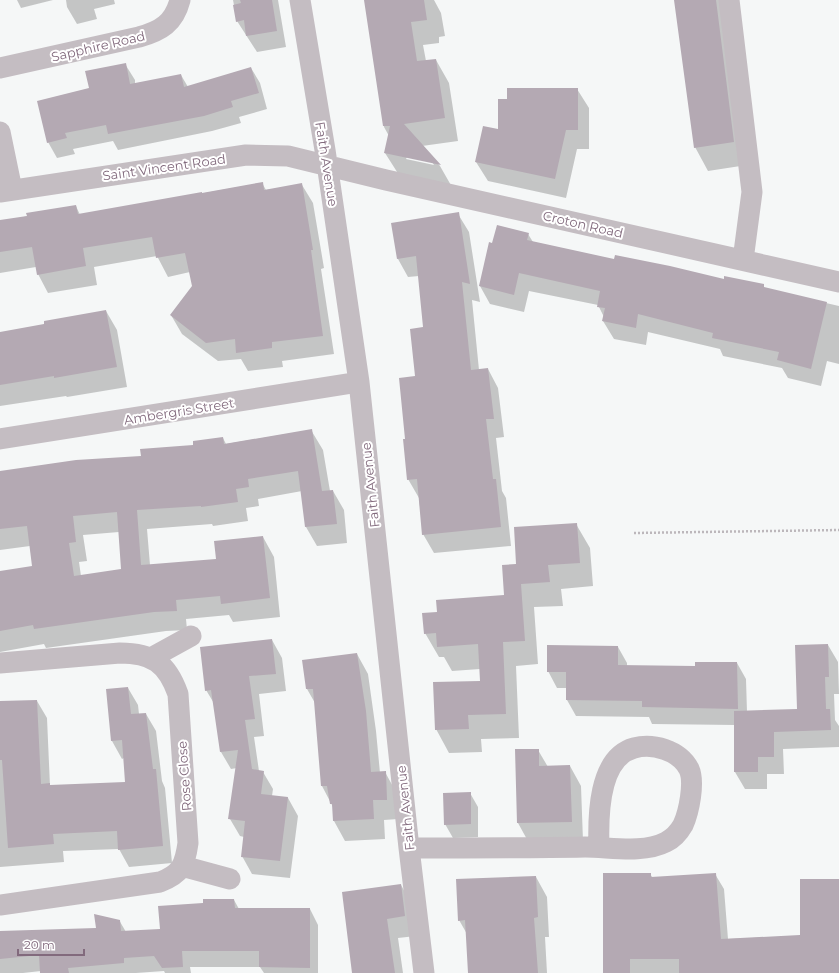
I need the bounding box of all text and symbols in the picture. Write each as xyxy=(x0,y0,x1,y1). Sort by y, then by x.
street label: Sapphire Road xyxy=(49,27,147,65)
street label: Faith Avenue xyxy=(312,121,342,208)
street label: Saint Vincent Road xyxy=(101,150,227,184)
street label: Croton Road xyxy=(541,207,625,241)
street label: Ambergris Street xyxy=(123,394,235,428)
street label: Faith Avenue xyxy=(358,441,382,528)
street label: Rose Close xyxy=(174,740,194,812)
street label: Faith Avenue xyxy=(393,764,417,851)
scale bar xyxy=(18,931,84,957)
text: 20 m xyxy=(24,937,55,952)

